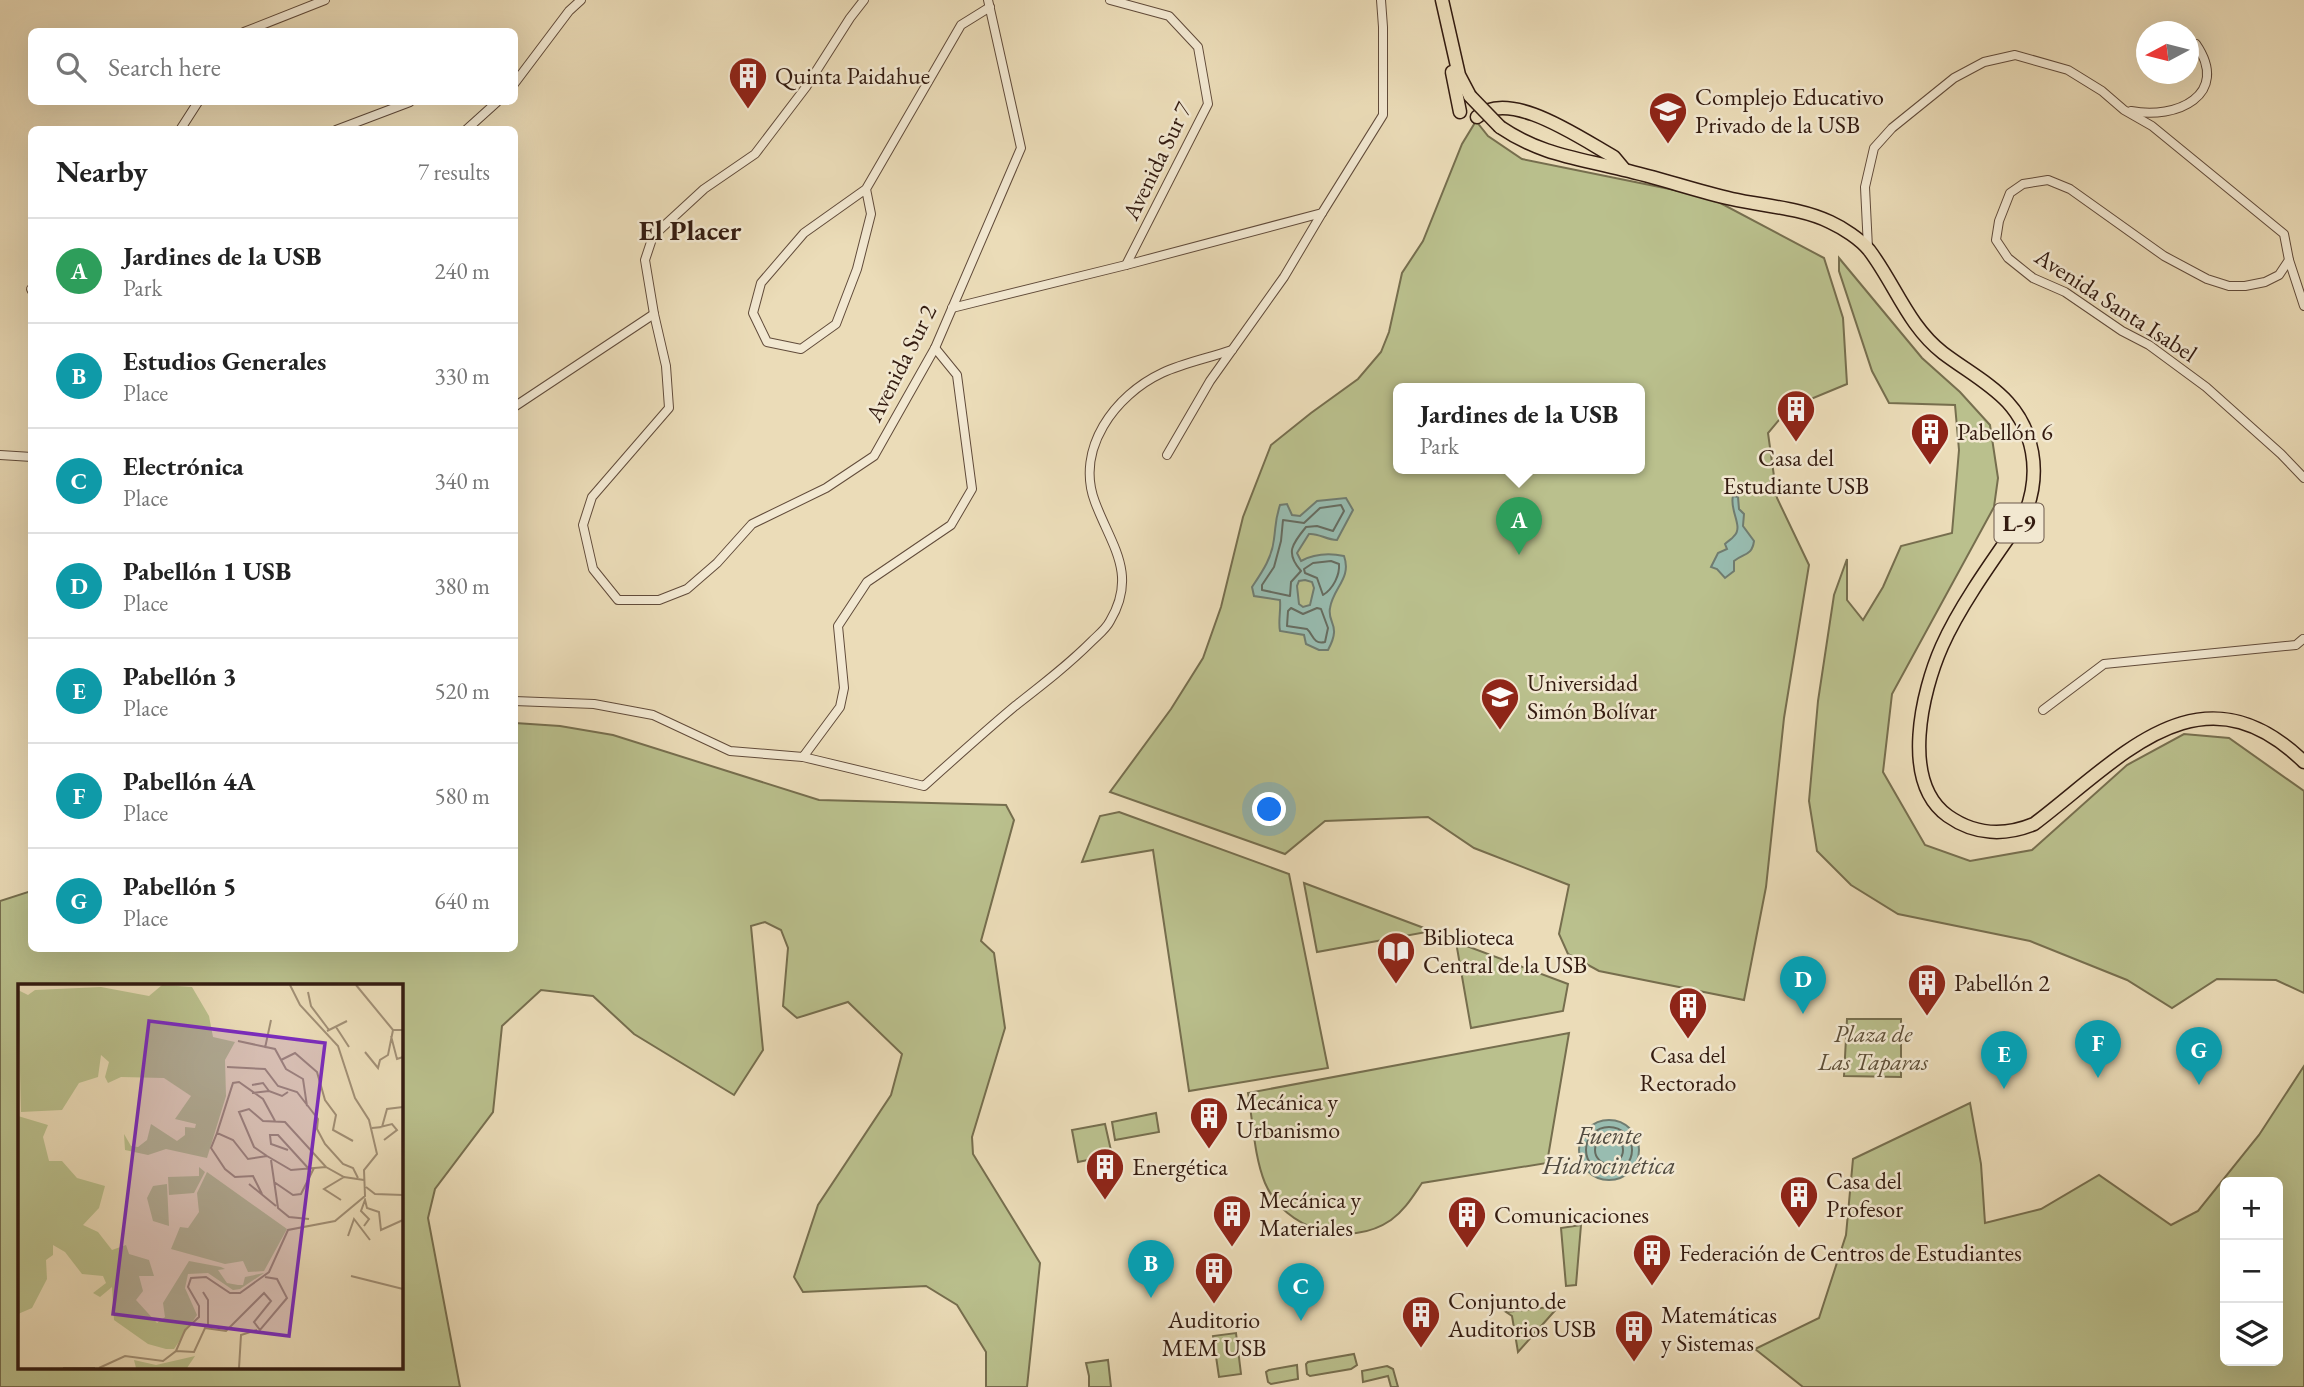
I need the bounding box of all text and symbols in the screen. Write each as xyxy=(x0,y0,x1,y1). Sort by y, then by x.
north arrow xyxy=(2136,21,2199,84)
search box xyxy=(28,28,518,105)
icon: search xyxy=(52,48,90,86)
text: Search here xyxy=(108,50,221,84)
building icon: Quinta Paidahue xyxy=(727,55,769,110)
place label: Quinta Paidahue xyxy=(775,60,930,91)
place label: Complejo Educativo Privado de la USB xyxy=(1695,81,1884,140)
school or university icon: Complejo Educativo Privado de la USB xyxy=(1647,90,1689,145)
street label: Avenida Sur 7 xyxy=(1114,96,1199,226)
text: Nearby xyxy=(56,152,148,191)
text: 7 results xyxy=(418,157,490,187)
district label: El Placer xyxy=(639,212,742,248)
text: Jardines de la USB xyxy=(123,239,322,273)
street label: Avenida Santa Isabel xyxy=(2028,240,2204,369)
text: A xyxy=(71,256,87,286)
text: 240 m xyxy=(434,256,490,286)
text: Park xyxy=(123,273,162,303)
street label: Avenida Sur 2 xyxy=(857,299,944,427)
text: Estudios Generales xyxy=(123,344,326,378)
text: B xyxy=(72,361,86,391)
text: 330 m xyxy=(434,361,490,391)
text: Place xyxy=(123,378,168,408)
popup xyxy=(1393,383,1645,474)
building icon: Casa del Estudiante USB xyxy=(1775,388,1817,443)
text: Jardines de la USB xyxy=(1420,397,1618,431)
building icon: Pabellón 6 xyxy=(1909,411,1951,466)
place label: Pabellón 6 xyxy=(1957,416,2053,447)
text: Park xyxy=(1420,431,1459,461)
place label: Casa del Estudiante USB xyxy=(1723,442,1869,501)
text: Electrónica xyxy=(123,449,244,483)
text: C xyxy=(71,466,87,496)
text: 340 m xyxy=(434,466,490,496)
text: Place xyxy=(123,483,168,513)
pin: A xyxy=(1496,497,1542,555)
road number: L-9 xyxy=(1994,503,2044,542)
text: Pabellón 1 USB xyxy=(123,554,291,588)
text: D xyxy=(70,571,88,601)
text: 380 m xyxy=(434,571,490,601)
text: Place xyxy=(123,588,168,618)
text: Pabellón 3 xyxy=(123,659,237,693)
place label: Universidad Simón Bolívar xyxy=(1527,667,1657,726)
text: E xyxy=(72,676,86,706)
text: 520 m xyxy=(434,676,490,706)
school or university icon: Universidad Simón Bolívar xyxy=(1479,676,1521,731)
text: Place xyxy=(123,693,168,723)
text: Pabellón 4A xyxy=(123,764,255,798)
text: F xyxy=(73,781,85,811)
text: 580 m xyxy=(434,781,490,811)
your location xyxy=(1252,792,1286,826)
text: Place xyxy=(123,798,168,828)
text: Pabellón 5 xyxy=(123,869,237,903)
text: G xyxy=(71,886,87,916)
text: 640 m xyxy=(434,886,490,916)
text: Place xyxy=(123,903,168,933)
place label: Biblioteca Central de la USB xyxy=(1423,921,1587,980)
library icon: Biblioteca Central de la USB xyxy=(1375,930,1417,985)
pin: D xyxy=(1780,956,1826,1014)
building icon: Pabellón 2 xyxy=(1906,962,1948,1017)
place label: Pabellón 2 xyxy=(1954,967,2050,998)
inset map xyxy=(18,984,402,1370)
building icon: Casa del Rectorado xyxy=(1667,985,1709,1040)
park label: Plaza de Las Taparas xyxy=(1817,1018,1928,1077)
pin: F xyxy=(2075,1020,2121,1078)
pin: G xyxy=(2176,1027,2222,1085)
pin: E xyxy=(1981,1031,2027,1089)
place label: Casa del Rectorado xyxy=(1639,1039,1737,1098)
place label: Mecánica y Urbanismo xyxy=(1236,1086,1340,1145)
building icon: Mecánica y Urbanismo xyxy=(1188,1095,1230,1150)
water label: Fuente Hidrocinética xyxy=(1541,1118,1676,1182)
building icon: Energética xyxy=(1084,1146,1126,1201)
place label: Energética xyxy=(1132,1151,1228,1182)
place label: Casa del Profesor xyxy=(1826,1165,1903,1224)
building icon: Casa del Profesor xyxy=(1778,1174,1820,1229)
map controls xyxy=(2220,1177,2283,1366)
button: + xyxy=(2220,1177,2283,1240)
place label: Mecánica y Materiales xyxy=(1259,1184,1362,1243)
building icon: Mecánica y Materiales xyxy=(1211,1193,1253,1248)
building icon: Comunicaciones xyxy=(1446,1194,1488,1249)
place label: Comunicaciones xyxy=(1494,1199,1649,1230)
building icon: Federación de Centros de Estudiantes xyxy=(1631,1232,1673,1287)
place label: Federación de Centros de Estudiantes xyxy=(1679,1237,2022,1268)
pin: B xyxy=(1128,1240,1174,1298)
button: − xyxy=(2220,1240,2283,1303)
building icon: Auditorio MEM USB xyxy=(1193,1250,1235,1305)
pin: C xyxy=(1278,1263,1324,1321)
place label: Conjunto de Auditorios USB xyxy=(1447,1285,1596,1344)
building icon: Conjunto de Auditorios USB xyxy=(1400,1294,1442,1349)
place label: Matemáticas y Sistemas xyxy=(1661,1299,1777,1358)
button: layers xyxy=(2220,1303,2283,1366)
place label: Auditorio MEM USB xyxy=(1162,1304,1266,1363)
building icon: Matemáticas y Sistemas xyxy=(1613,1308,1655,1363)

